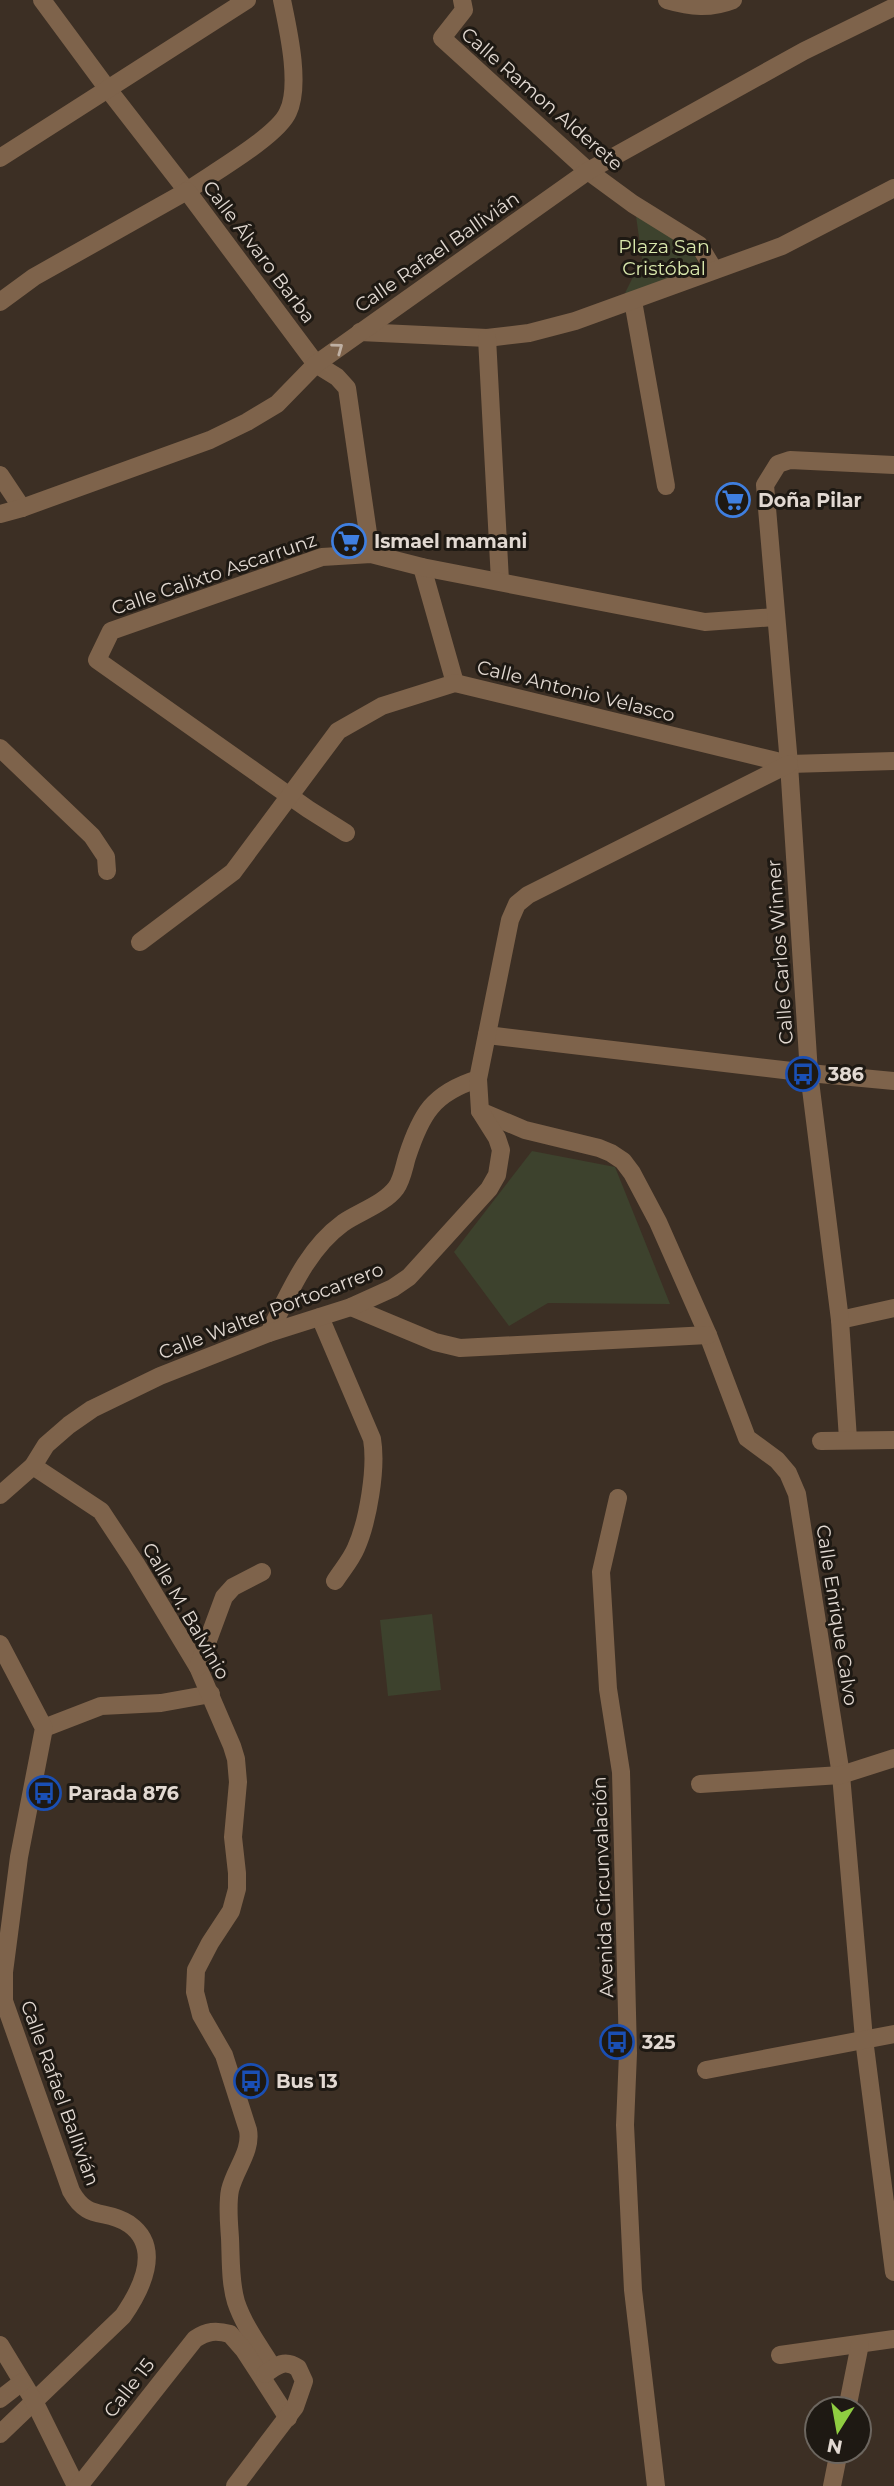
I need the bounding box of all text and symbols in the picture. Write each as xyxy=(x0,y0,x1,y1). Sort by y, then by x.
street label: Calle Ramon Alderete xyxy=(456,23,628,175)
street label: Calle Álvaro Barba xyxy=(198,176,320,328)
street label: Calle Rafael Ballivián xyxy=(350,187,524,317)
park label: Plaza San Cristóbal xyxy=(618,235,710,280)
one-way arrow xyxy=(330,344,343,356)
supermarket icon: Doña Pilar xyxy=(714,481,752,519)
place label: Doña Pilar xyxy=(758,489,862,512)
supermarket icon: Ismael mamani xyxy=(330,522,368,560)
street label: Calle Calixto Ascarrunz xyxy=(108,528,320,620)
place label: Ismael mamani xyxy=(374,530,527,553)
street label: Calle Antonio Velasco xyxy=(474,655,678,727)
street label: Calle Carlos Winner xyxy=(762,859,798,1045)
bus stop icon: 386 xyxy=(784,1055,822,1093)
place label: 386 xyxy=(827,1063,864,1086)
street label: Calle Walter Portocarrero xyxy=(155,1257,387,1365)
street label: Calle Enrique Calvo xyxy=(811,1523,863,1707)
street label: Calle M. Balvinio xyxy=(137,1538,235,1684)
bus stop icon: Parada 876 xyxy=(25,1774,63,1812)
street label: Avenida Circunvalación xyxy=(588,1776,618,1998)
place label: Parada 876 xyxy=(68,1782,179,1805)
street label: Calle Rafael Ballivián xyxy=(16,1997,104,2189)
bus stop icon: 325 xyxy=(598,2023,636,2061)
place label: 325 xyxy=(641,2031,676,2054)
bus stop icon: Bus 13 xyxy=(232,2062,270,2100)
place label: Bus 13 xyxy=(276,2070,338,2093)
street label: Calle 15 xyxy=(99,2354,159,2422)
north arrow xyxy=(803,2395,873,2465)
text: N xyxy=(825,2433,845,2459)

